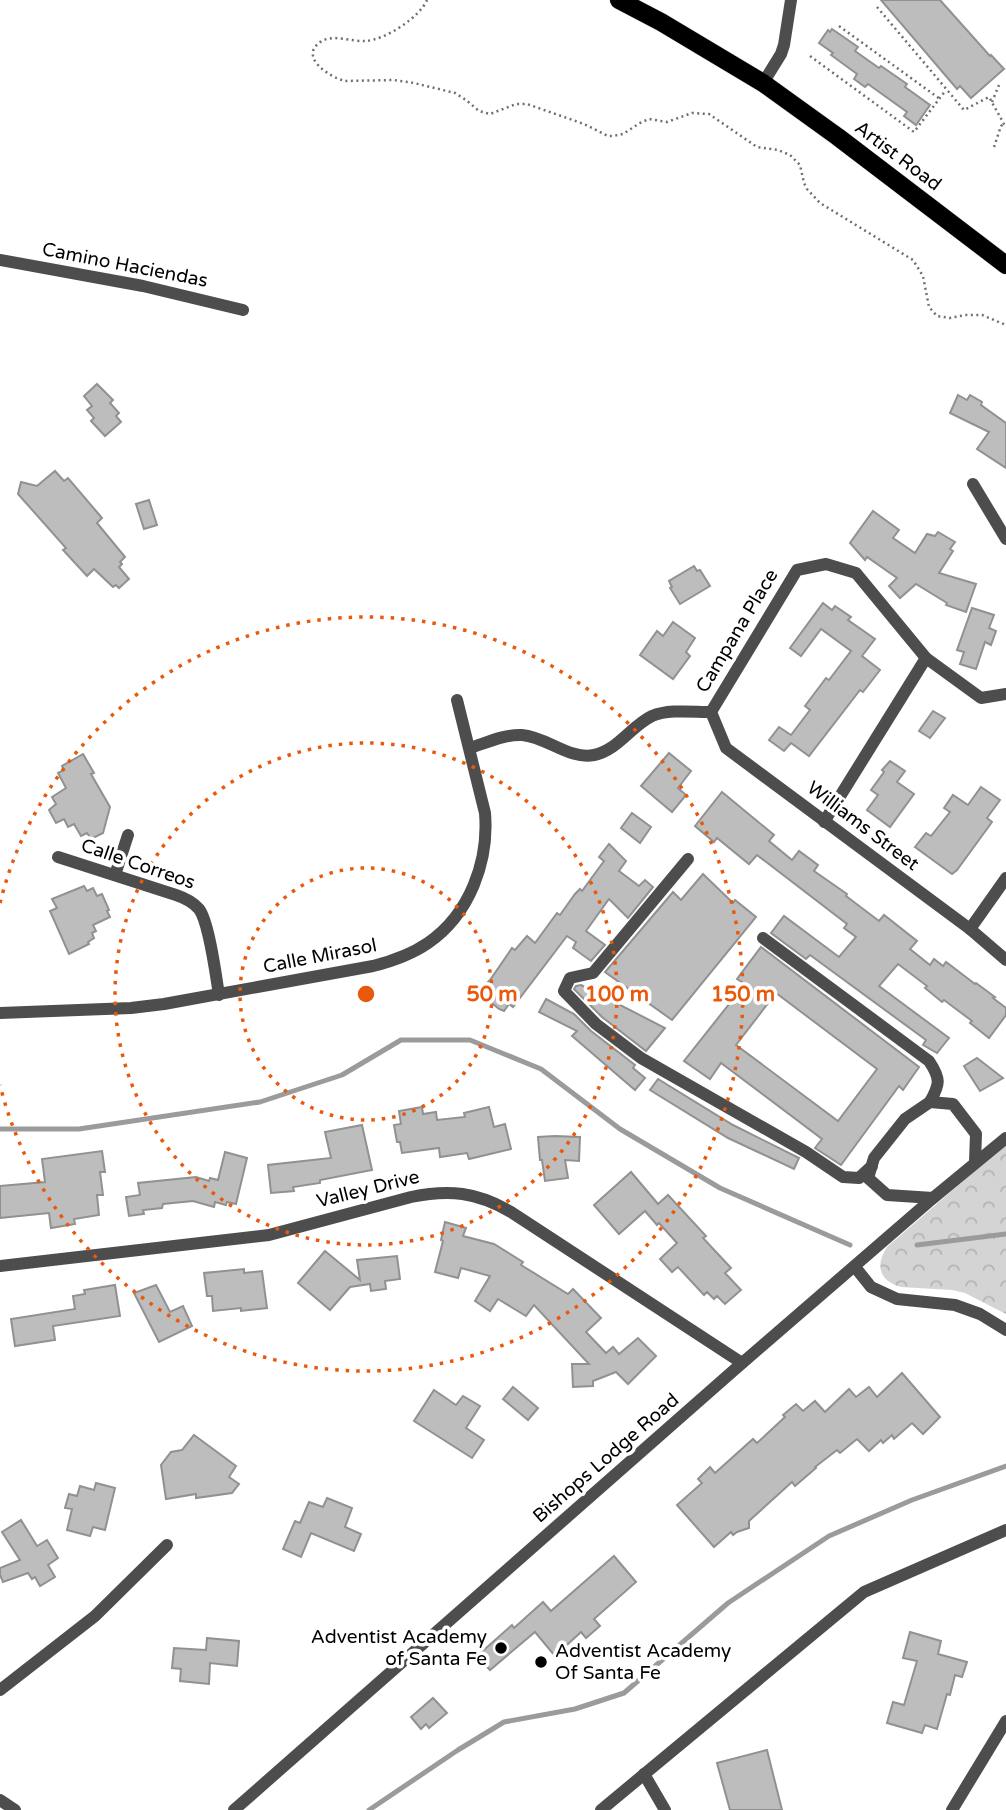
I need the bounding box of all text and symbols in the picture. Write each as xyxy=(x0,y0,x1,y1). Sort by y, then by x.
street label: Artist Road xyxy=(851,116,945,196)
street label: Camino Haciendas xyxy=(40,238,210,292)
street label: Campana Place xyxy=(692,565,782,697)
street label: Williams Street xyxy=(803,777,923,875)
street label: Calle Correos xyxy=(78,834,198,894)
street label: Calle Mirasol xyxy=(261,934,379,978)
centre of rings xyxy=(354,982,378,1006)
text: 50 m xyxy=(466,982,518,1007)
text: 100 m xyxy=(585,982,649,1007)
text: 150 m xyxy=(711,982,775,1007)
street label: Valley Drive xyxy=(314,1166,422,1212)
street label: Bishops Lodge Road xyxy=(529,1389,683,1527)
place label: Adventist Academy of Santa Fe xyxy=(311,1626,487,1670)
marker: Adventist Academy of Santa Fe xyxy=(493,1640,509,1656)
place label: Adventist Academy Of Santa Fe xyxy=(555,1640,731,1684)
marker: Adventist Academy Of Santa Fe xyxy=(533,1654,549,1670)

